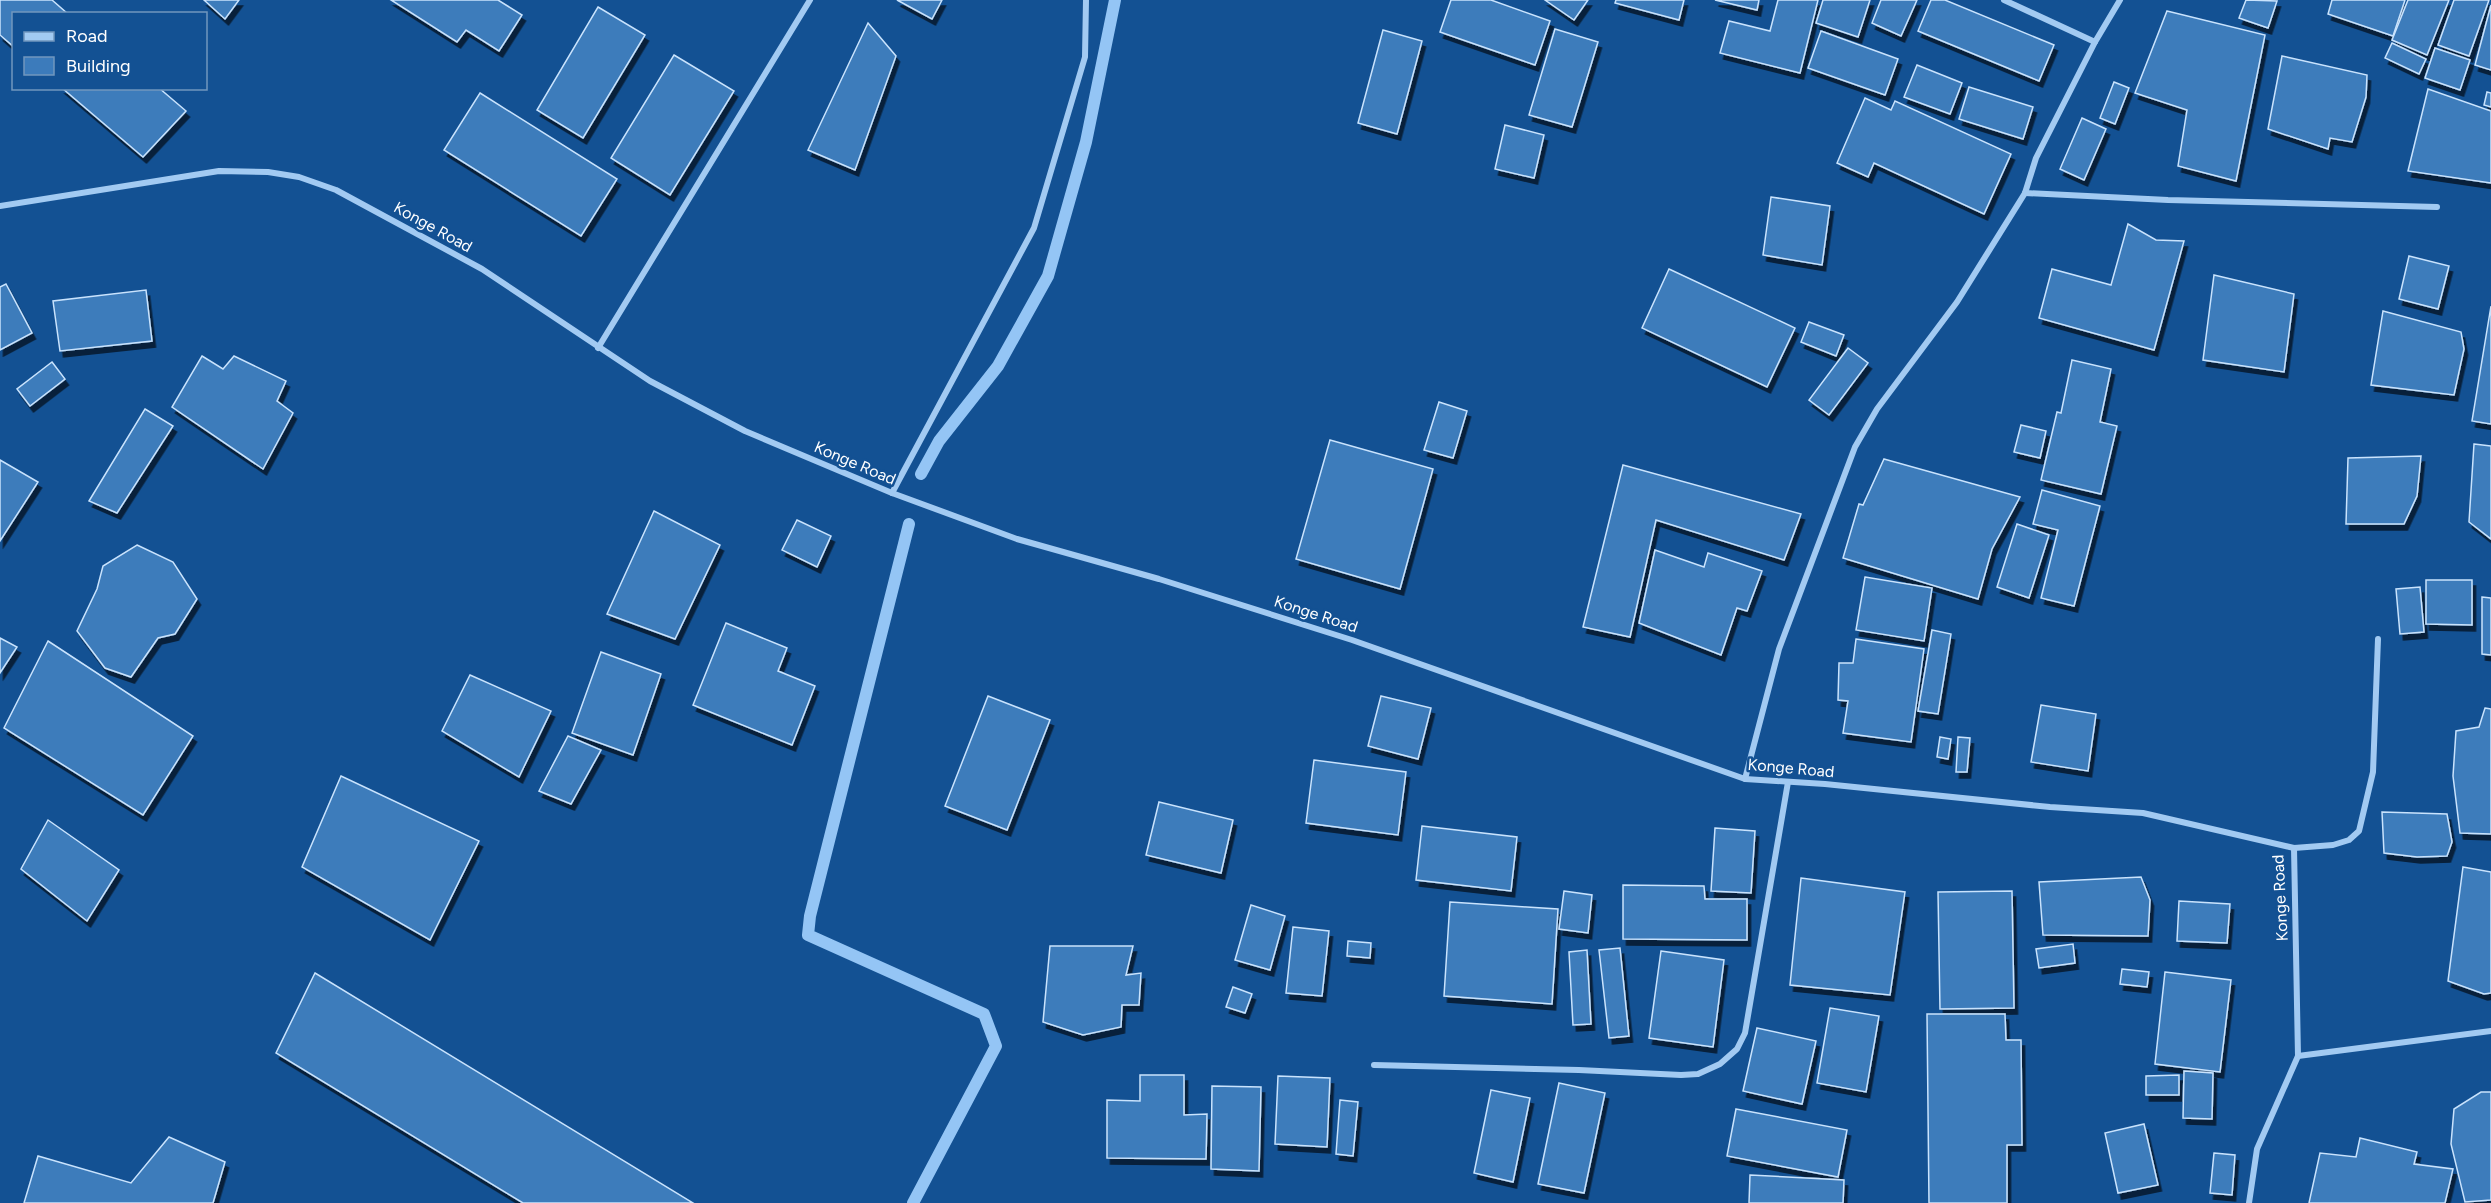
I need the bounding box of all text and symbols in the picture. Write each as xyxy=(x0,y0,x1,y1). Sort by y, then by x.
legend xyxy=(12,12,207,90)
text: Road xyxy=(66,25,107,47)
text: Building xyxy=(66,55,131,77)
street label: Konge Road xyxy=(390,198,476,256)
street label: Konge Road xyxy=(811,437,899,489)
street label: Konge Road xyxy=(1272,592,1360,636)
street label: Konge Road xyxy=(1747,755,1835,781)
street label: Konge Road xyxy=(2268,854,2292,942)

